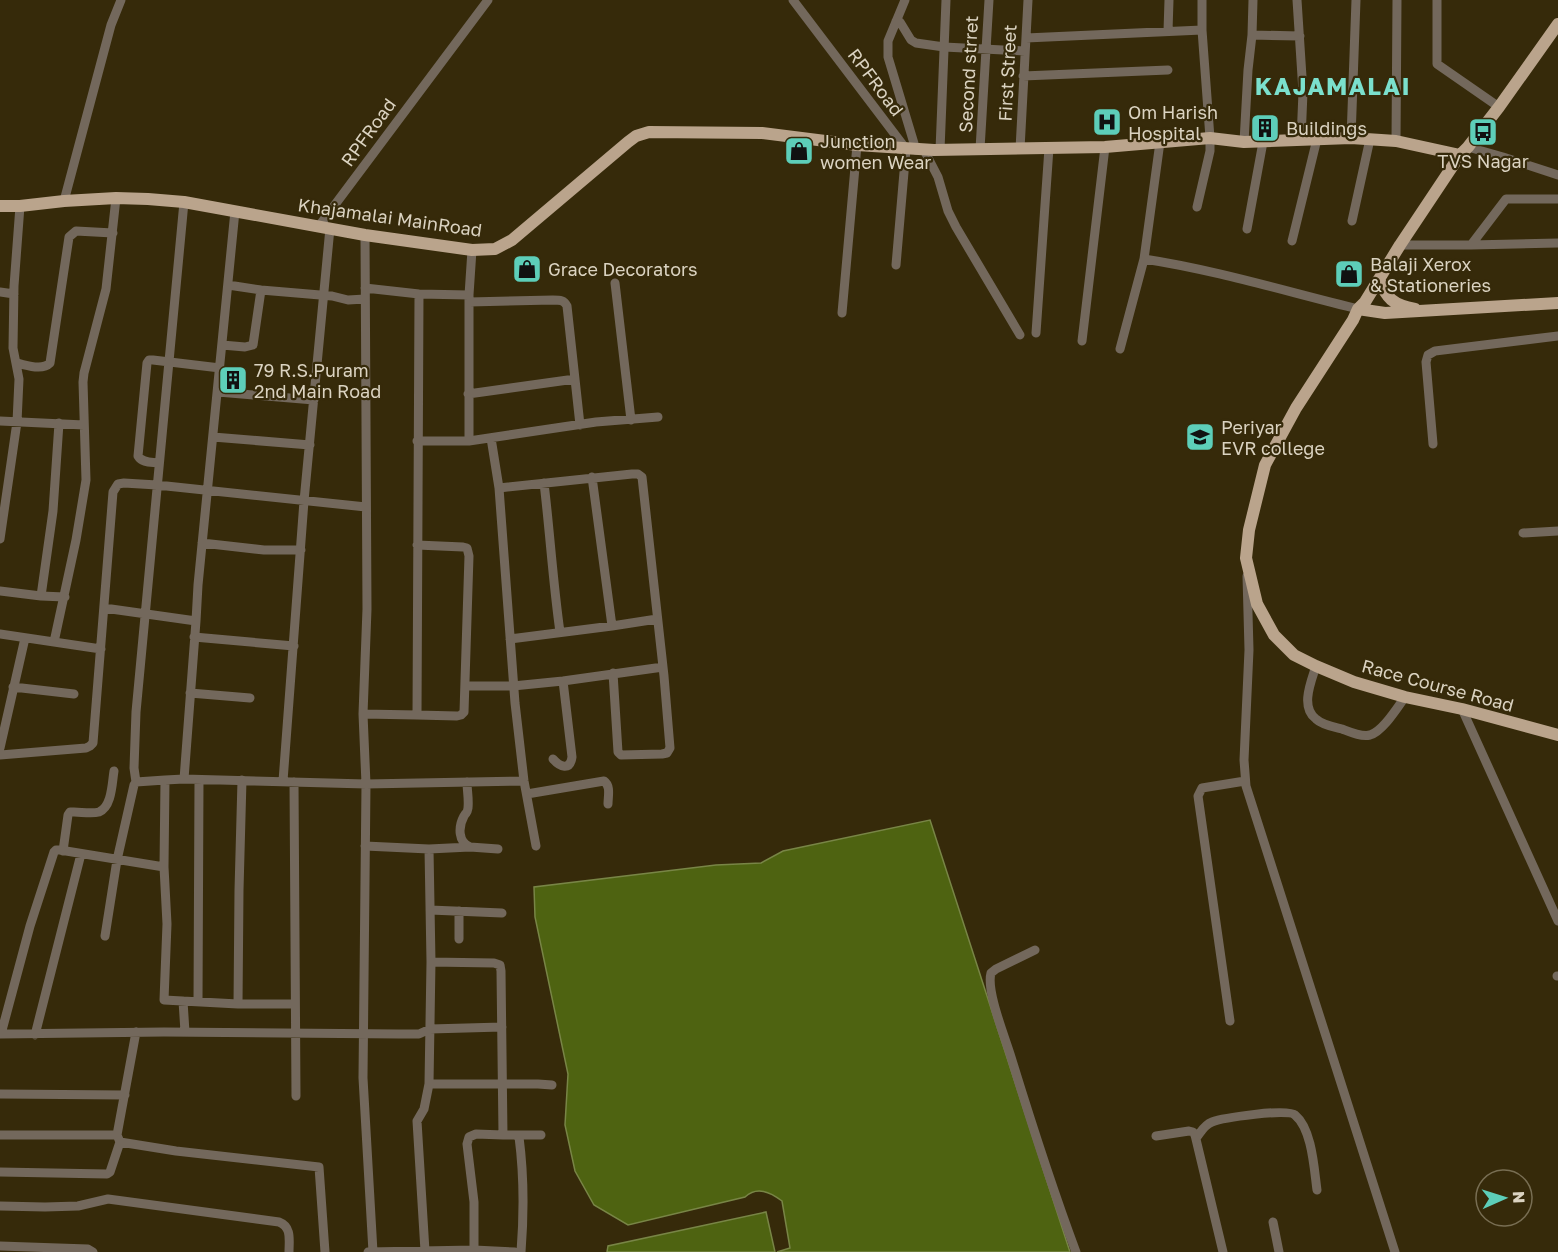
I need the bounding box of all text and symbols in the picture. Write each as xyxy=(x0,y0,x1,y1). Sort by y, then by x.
street label: Second strret xyxy=(954,15,982,133)
street label: First Street xyxy=(993,24,1021,122)
street label: RPFRoad xyxy=(843,44,909,120)
district label: KAJAMALAI xyxy=(1255,71,1411,100)
street label: RPFRoad xyxy=(336,94,400,170)
place label: Om Harish Hospital xyxy=(1128,101,1218,144)
hospital icon: Om Harish Hospital xyxy=(1091,106,1123,138)
building icon: Buildings xyxy=(1249,112,1281,144)
bus stop icon: TVS Nagar xyxy=(1467,116,1499,148)
place label: Buildings xyxy=(1286,117,1367,139)
place label: Junction women Wear xyxy=(820,130,931,173)
shop icon: Junction women Wear xyxy=(783,135,815,167)
place label: TVS Nagar xyxy=(1437,150,1529,172)
street label: Khajamalai MainRoad xyxy=(297,193,483,241)
shop icon: Grace Decorators xyxy=(511,253,543,285)
place label: Balaji Xerox & Stationeries xyxy=(1370,253,1491,296)
place label: Grace Decorators xyxy=(548,258,698,280)
shop icon: Balaji Xerox & Stationeries xyxy=(1333,258,1365,290)
place label: 79 R.S.Puram 2nd Main Road xyxy=(254,359,381,402)
building icon: 79 R.S.Puram 2nd Main Road xyxy=(217,364,249,396)
place label: Periyar EVR college xyxy=(1221,416,1325,459)
school or university icon: Periyar EVR college xyxy=(1184,421,1216,453)
street label: Race Course Road xyxy=(1360,654,1516,716)
north arrow xyxy=(1474,1168,1534,1228)
text: N xyxy=(1509,1191,1529,1204)

